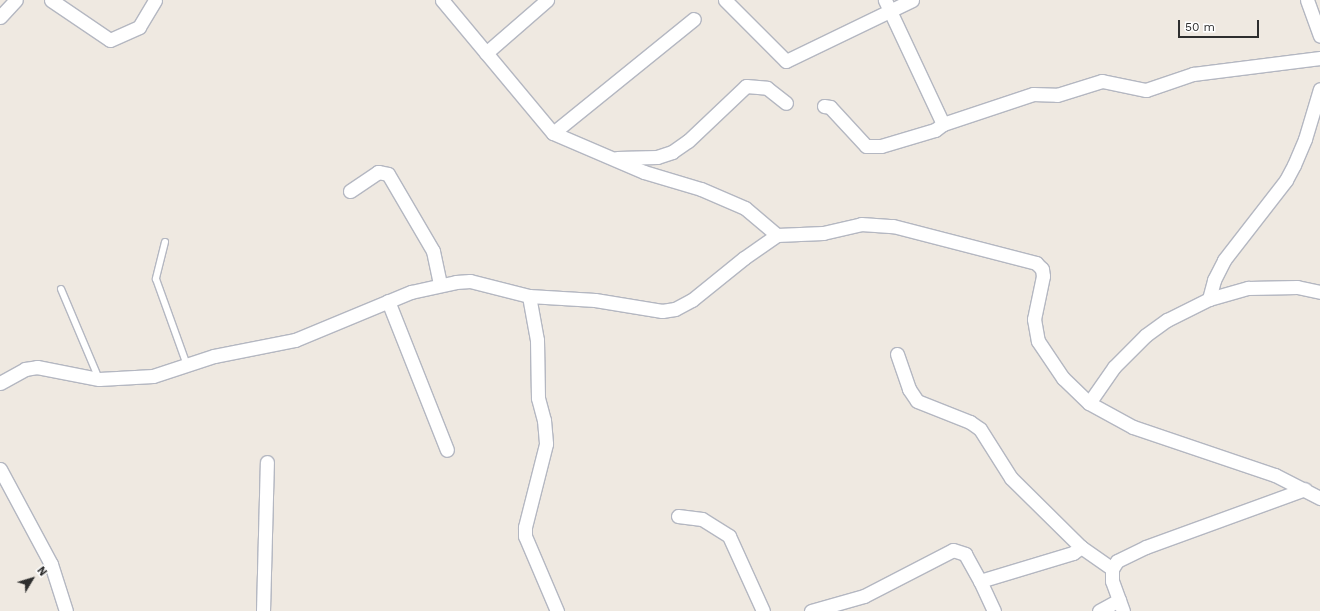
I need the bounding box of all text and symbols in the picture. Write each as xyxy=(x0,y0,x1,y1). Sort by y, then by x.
scale bar xyxy=(1180,12,1261,38)
text: 50 m xyxy=(1185,20,1215,34)
north arrow xyxy=(12,559,52,599)
text: N xyxy=(34,564,49,579)

